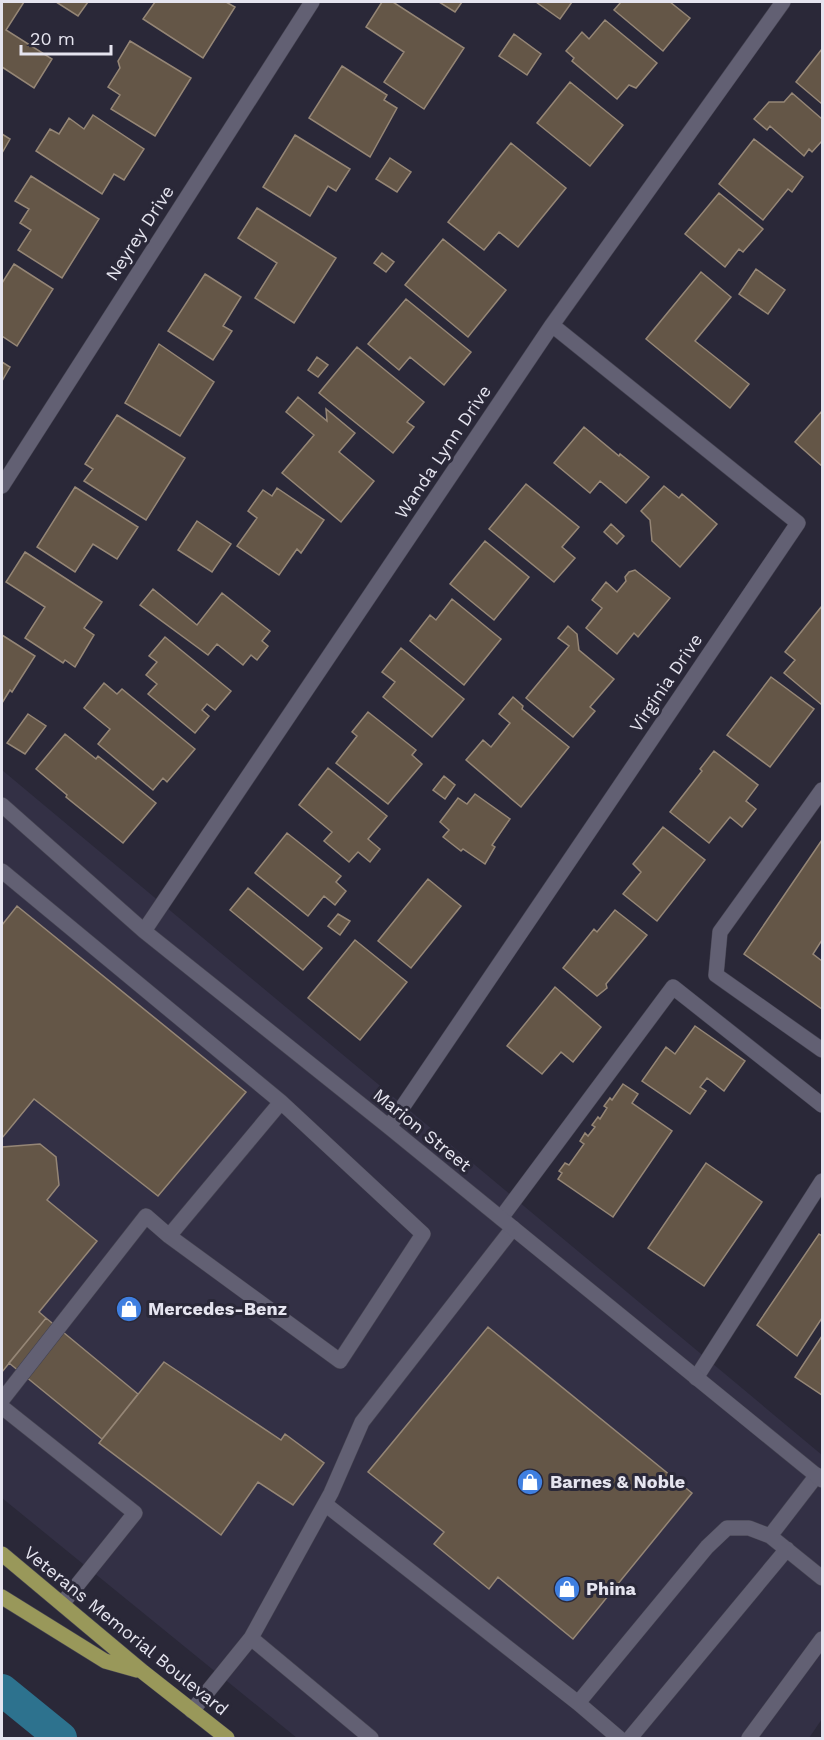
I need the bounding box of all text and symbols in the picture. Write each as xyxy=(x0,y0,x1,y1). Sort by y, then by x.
scale bar xyxy=(21,18,111,56)
text: 20 m xyxy=(30,28,75,49)
street label: Neyrey Drive xyxy=(101,181,178,284)
street label: Wanda Lynn Drive xyxy=(390,381,495,523)
street label: Virginia Drive xyxy=(625,629,706,736)
street label: Marion Street xyxy=(369,1084,476,1176)
shop icon: Mercedes-Benz xyxy=(114,1294,144,1324)
place label: Mercedes-Benz xyxy=(148,1298,287,1319)
shop icon: Barnes & Noble xyxy=(515,1467,545,1497)
place label: Barnes & Noble xyxy=(550,1471,685,1492)
street label: Veterans Memorial Boulevard xyxy=(20,1542,233,1720)
shop icon: Phina xyxy=(552,1574,582,1604)
place label: Phina xyxy=(586,1578,637,1599)

